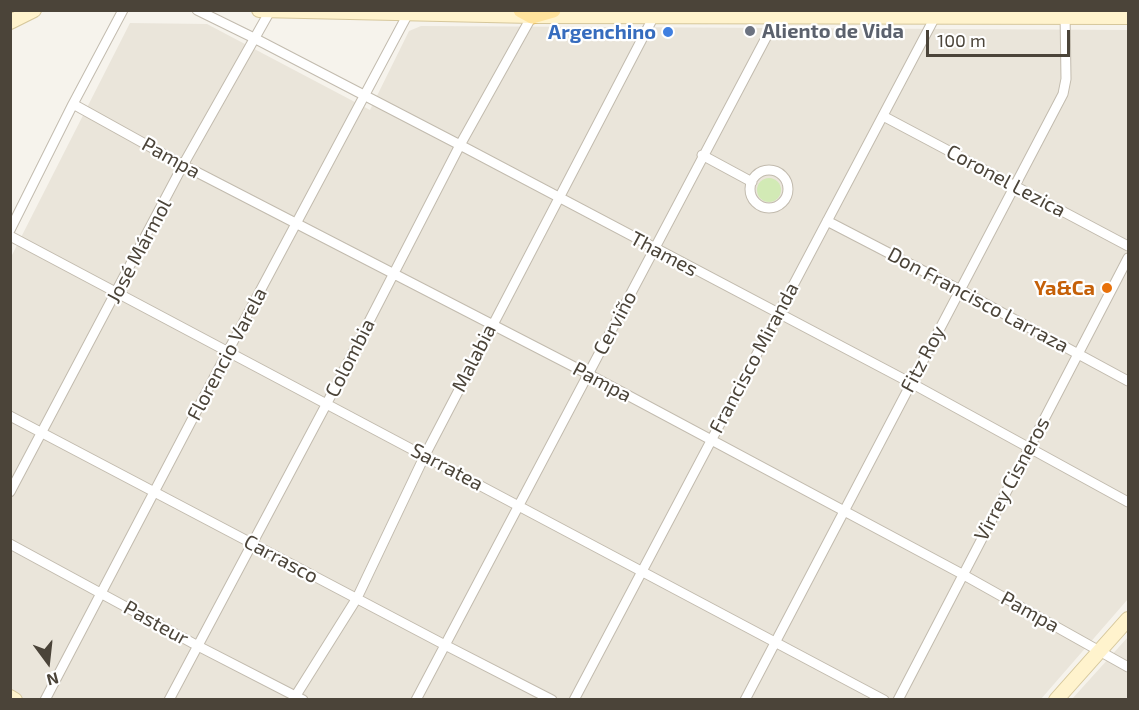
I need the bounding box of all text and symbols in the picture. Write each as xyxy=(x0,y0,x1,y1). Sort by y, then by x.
scale bar xyxy=(929,18,1073,56)
place label: Aliento de Vida xyxy=(762,19,904,43)
place label: Argenchino xyxy=(548,20,656,44)
marker: Aliento de Vida xyxy=(743,24,757,38)
marker: Argenchino xyxy=(661,25,675,39)
text: 100 m xyxy=(937,29,986,51)
street label: Pampa xyxy=(138,132,204,184)
street label: Coronel Lezica xyxy=(942,140,1070,222)
street label: José Mármol xyxy=(101,195,177,307)
street label: Thames xyxy=(626,226,702,282)
street label: Don Francisco Larraza xyxy=(883,242,1073,358)
place label: Ya&Ca xyxy=(1034,276,1095,300)
street label: Francisco Miranda xyxy=(704,279,804,437)
marker: Ya&Ca xyxy=(1100,281,1114,295)
street label: Florencio Varela xyxy=(182,284,272,424)
street label: Cerviño xyxy=(588,287,642,359)
street label: Colombia xyxy=(320,315,380,401)
street label: Malabia xyxy=(447,320,501,396)
street label: Fitz Roy xyxy=(895,322,951,396)
street label: Pampa xyxy=(569,357,635,407)
street label: Virrey Cisneros xyxy=(969,413,1055,545)
street label: Sarratea xyxy=(407,438,487,496)
street label: Carrasco xyxy=(240,529,322,589)
street label: Pampa xyxy=(997,586,1063,638)
street label: Pasteur xyxy=(119,595,193,651)
north arrow xyxy=(18,632,78,692)
text: N xyxy=(45,669,61,691)

